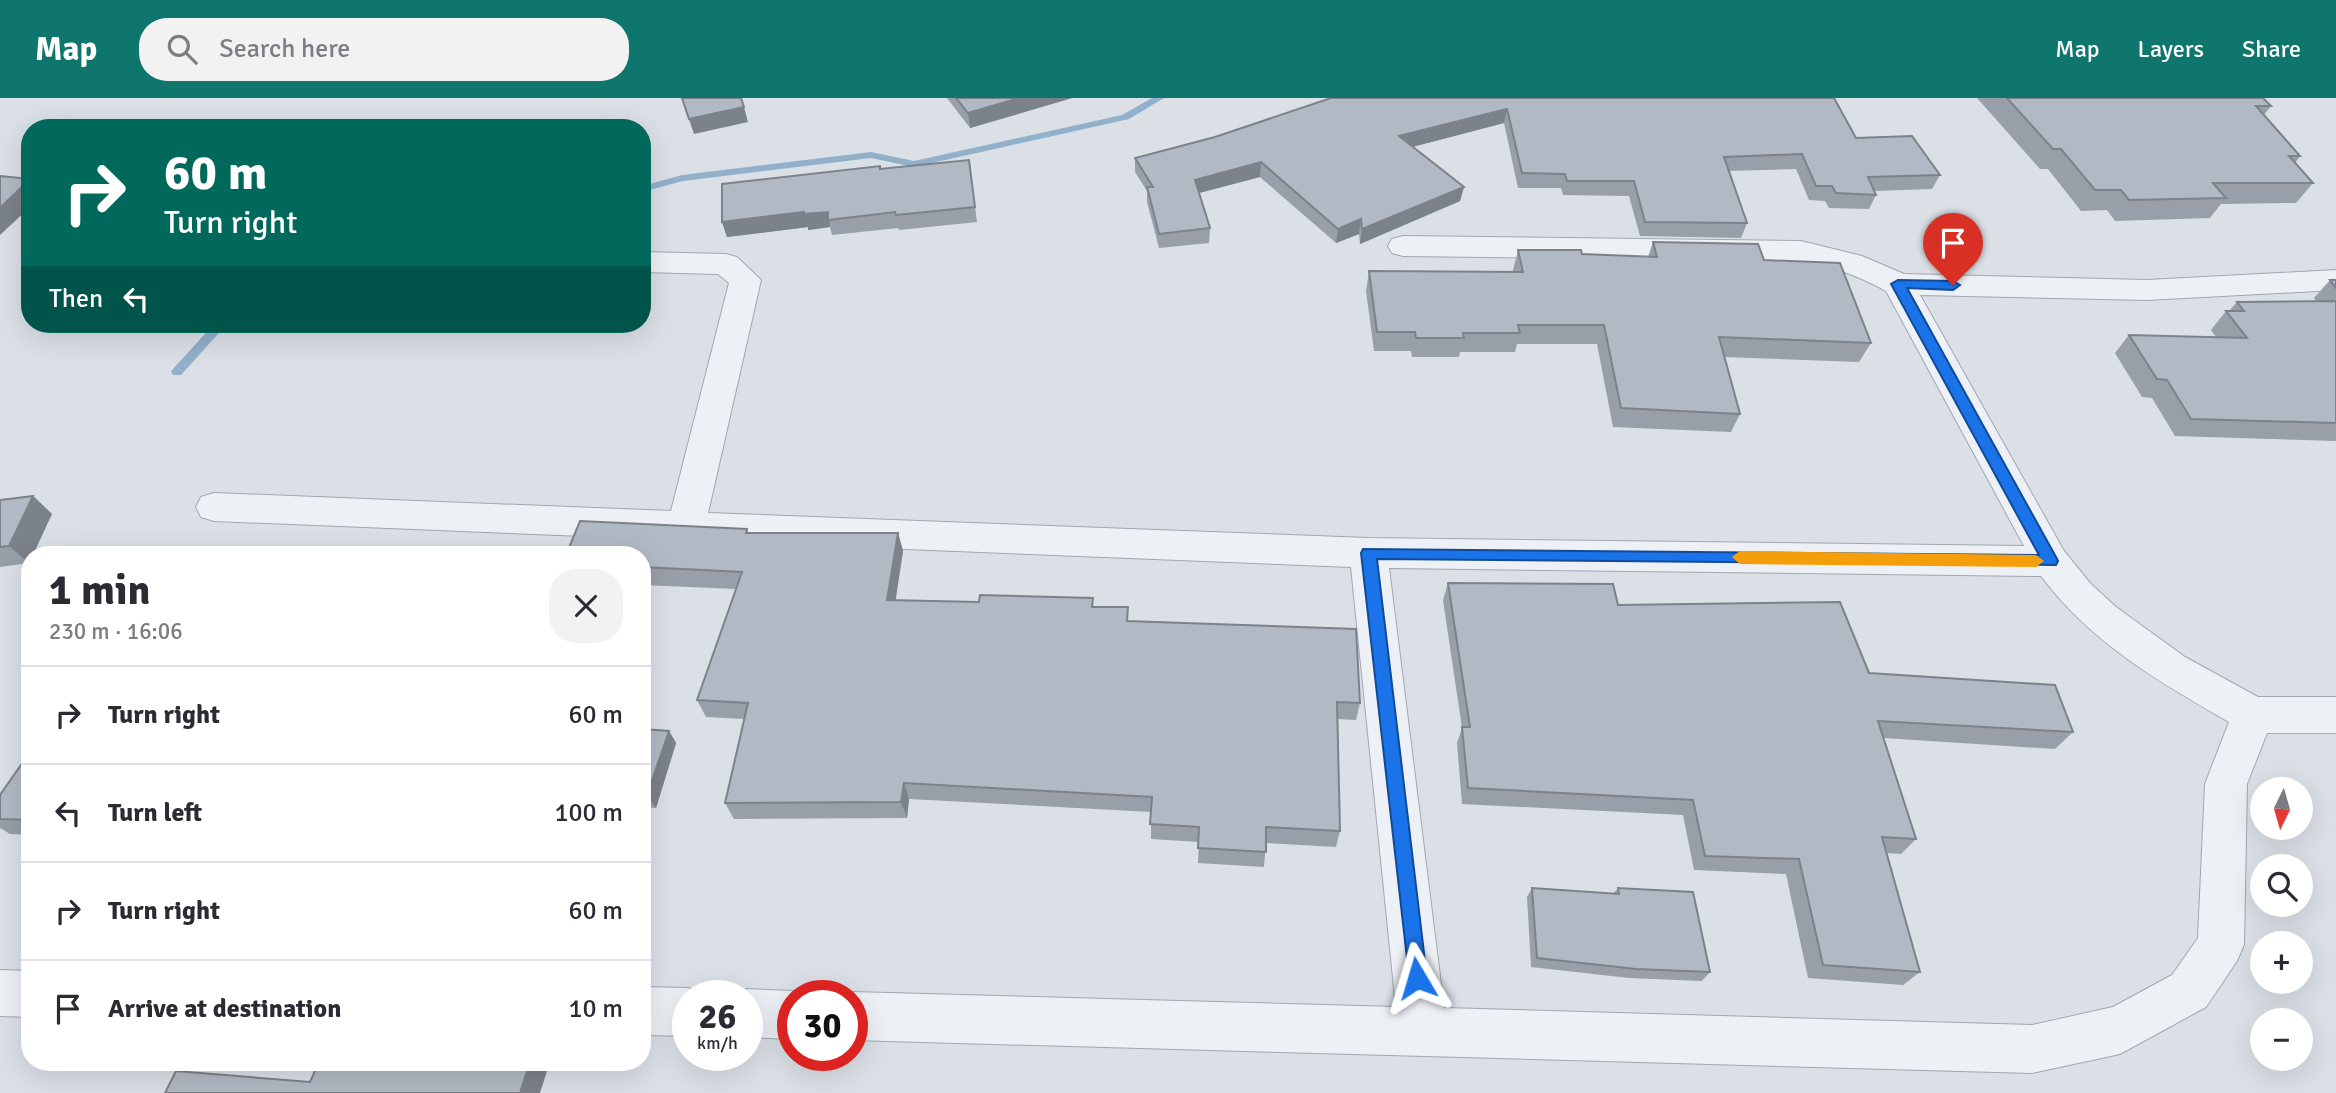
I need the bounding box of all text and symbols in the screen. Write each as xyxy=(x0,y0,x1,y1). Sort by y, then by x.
search box xyxy=(139,18,629,81)
text: Map xyxy=(35,29,97,70)
icon: search xyxy=(163,30,201,68)
text: Search here xyxy=(219,33,350,65)
text: Map xyxy=(2055,34,2100,64)
text: Layers xyxy=(2138,34,2204,64)
text: Share xyxy=(2242,34,2301,64)
text: 60 m xyxy=(164,143,267,203)
icon: right xyxy=(49,147,140,238)
text: Turn right xyxy=(164,203,297,242)
pin xyxy=(1923,213,1983,285)
icon: arrive xyxy=(1934,224,1972,262)
icon: left xyxy=(117,280,155,318)
text: Then xyxy=(49,283,103,315)
text: 1 min xyxy=(49,565,150,616)
button: close xyxy=(549,569,623,643)
text: 230 m · 16:06 xyxy=(49,617,183,646)
icon: right xyxy=(49,696,87,734)
text: Turn right xyxy=(108,699,220,731)
text: 60 m xyxy=(568,699,623,731)
north arrow xyxy=(2250,777,2314,840)
map controls xyxy=(2250,777,2313,1071)
icon: left xyxy=(49,794,87,832)
text: Turn left xyxy=(108,797,202,829)
text: 100 m xyxy=(554,797,623,829)
button: search xyxy=(2250,854,2313,917)
icon: right xyxy=(49,892,87,930)
text: Turn right xyxy=(108,895,220,927)
text: 60 m xyxy=(568,895,623,927)
button: + xyxy=(2250,931,2313,994)
position arrow xyxy=(1380,941,1454,1015)
speed limit sign: 30 xyxy=(777,980,868,1071)
icon: arrive xyxy=(49,990,87,1028)
text: Arrive at destination xyxy=(108,993,341,1025)
text: 10 m xyxy=(568,993,623,1025)
text: 26 xyxy=(699,995,736,1038)
button: − xyxy=(2250,1008,2313,1071)
text: km/h xyxy=(697,1032,738,1054)

